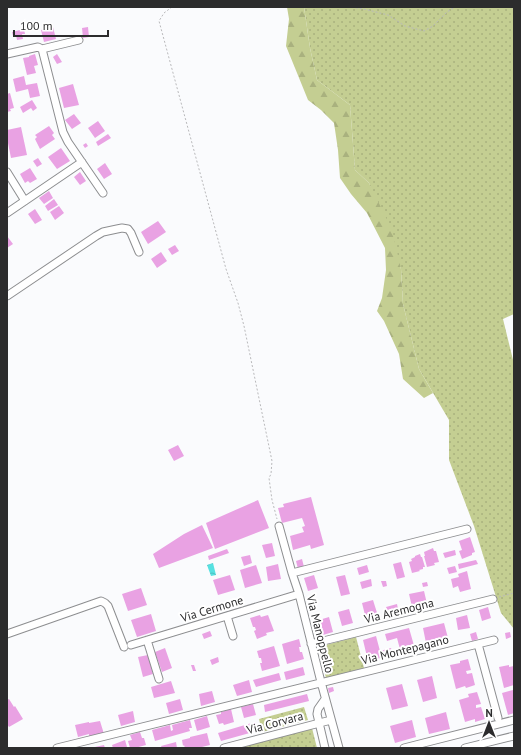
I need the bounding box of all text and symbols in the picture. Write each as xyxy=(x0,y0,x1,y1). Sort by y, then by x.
scale bar xyxy=(14,12,108,38)
text: 100 m xyxy=(20,18,53,33)
street label: Via Cermone xyxy=(178,592,245,625)
street label: Via Manoppello xyxy=(303,592,337,675)
street label: Via Aremogna xyxy=(362,595,435,627)
street label: Via Montepagano xyxy=(359,631,450,668)
north arrow xyxy=(469,703,509,743)
text: N xyxy=(485,706,493,720)
street label: Via Corvara xyxy=(244,708,305,738)

